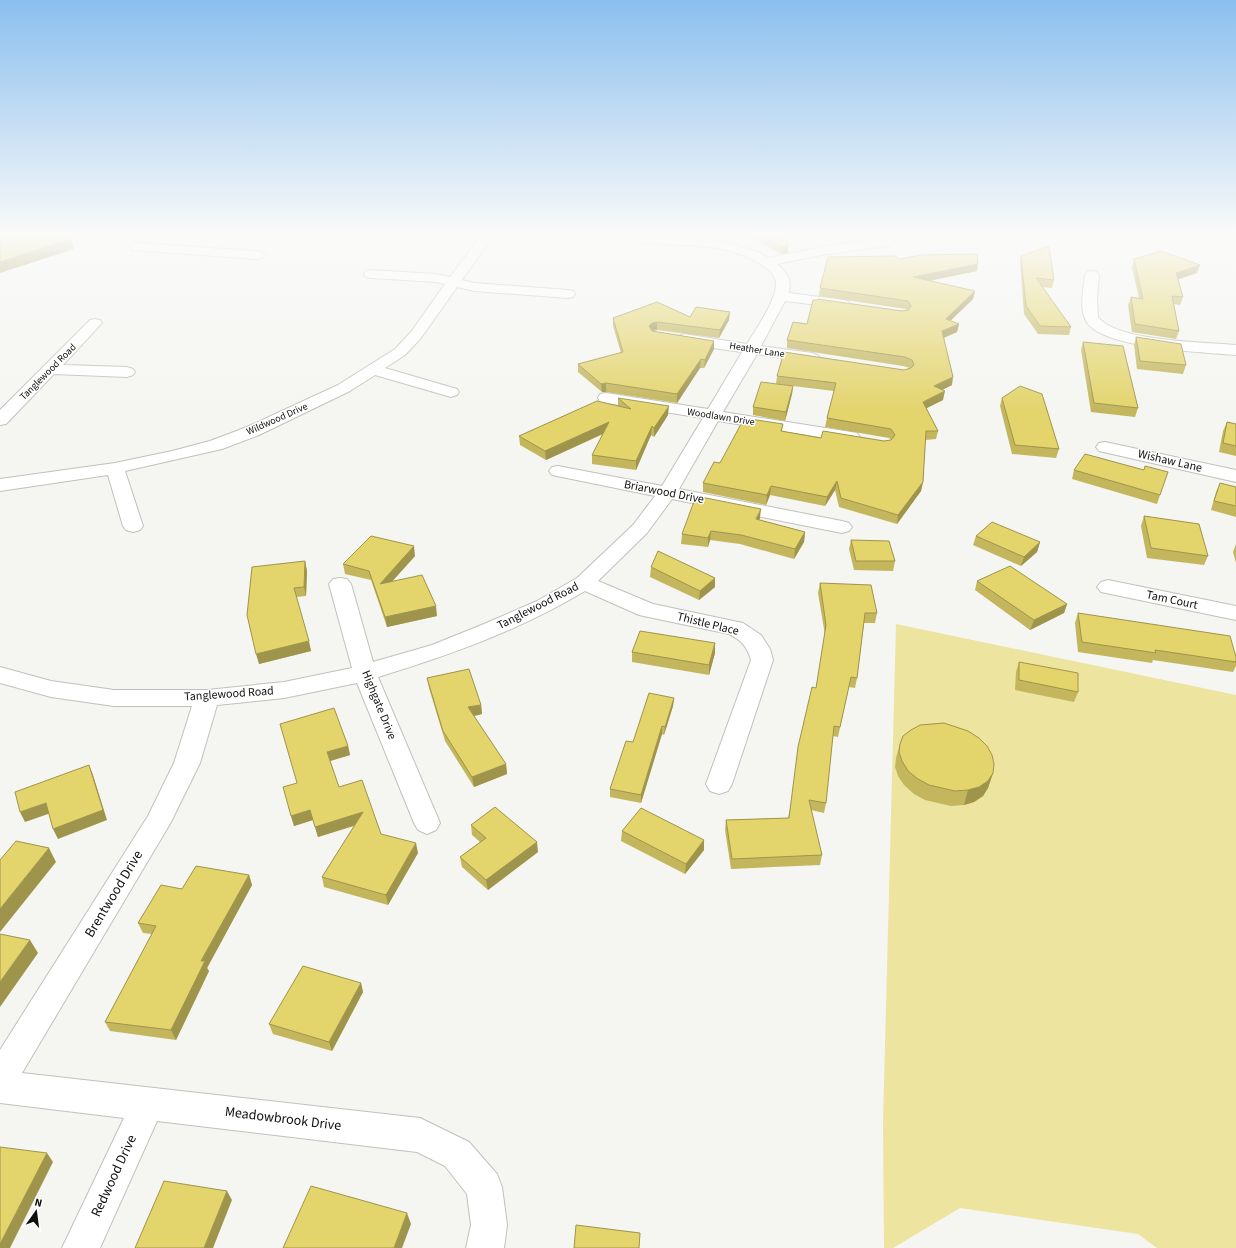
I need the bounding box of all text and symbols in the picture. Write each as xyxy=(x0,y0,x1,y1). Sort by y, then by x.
street label: Heather Lane xyxy=(728,339,786,361)
street label: Tanglewood Road xyxy=(17,341,79,403)
street label: Wildwood Drive xyxy=(244,399,310,439)
street label: Woodlawn Drive xyxy=(686,405,756,429)
street label: Wishaw Lane xyxy=(1136,445,1204,477)
street label: Briarwood Drive xyxy=(622,476,706,508)
street label: Tanglewood Road xyxy=(494,578,582,634)
street label: Tam Court xyxy=(1145,586,1199,614)
street label: Thistle Place xyxy=(675,608,741,640)
street label: Highgate Drive xyxy=(357,668,401,742)
street label: Tanglewood Road xyxy=(184,682,274,706)
street label: Brentwood Drive xyxy=(80,847,148,941)
street label: Meadowbrook Drive xyxy=(224,1102,342,1136)
street label: Redwood Drive xyxy=(86,1132,142,1220)
north arrow xyxy=(16,1192,56,1232)
text: N xyxy=(33,1195,44,1211)

